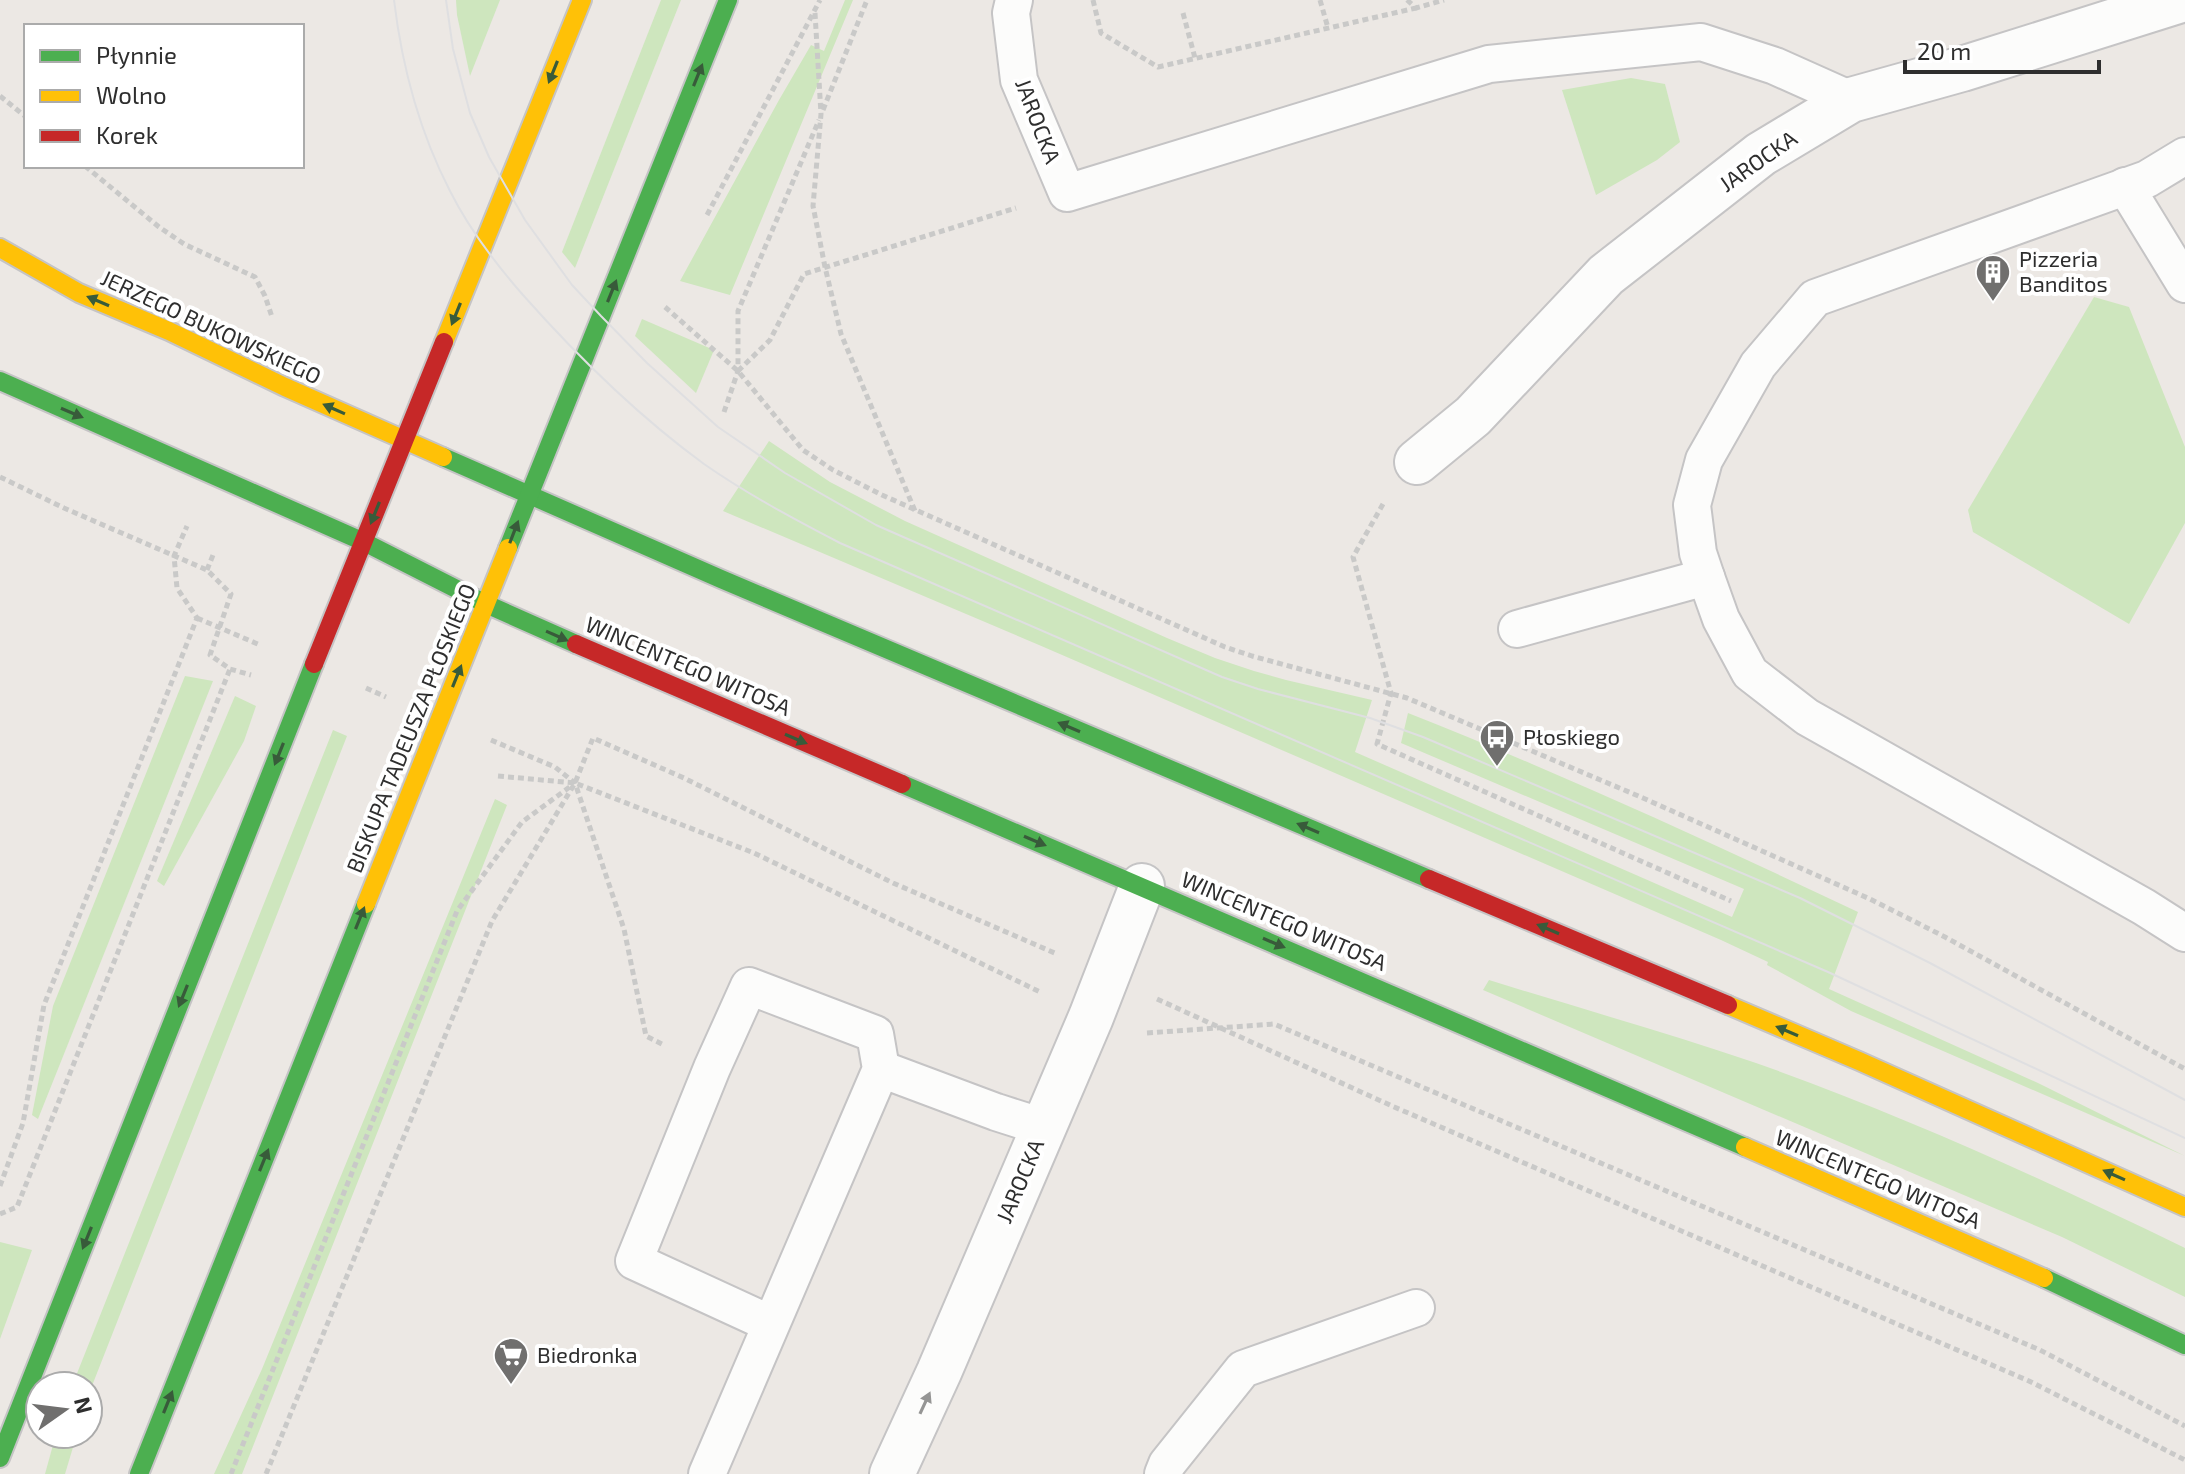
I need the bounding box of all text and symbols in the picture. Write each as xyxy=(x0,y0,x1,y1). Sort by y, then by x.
legend xyxy=(24,24,304,168)
scale bar xyxy=(1905,24,2099,74)
text: 20 m xyxy=(1917,36,1971,65)
text: Płynnie xyxy=(96,40,177,69)
one-way arrow xyxy=(546,60,559,84)
one-way arrow xyxy=(692,63,705,87)
street label: JAROCKA xyxy=(1011,75,1067,167)
text: Wolno xyxy=(96,80,167,109)
text: Korek xyxy=(96,120,158,149)
street label: JAROCKA xyxy=(1714,124,1801,196)
place label: Pizzeria Banditos xyxy=(2019,245,2108,296)
building icon: Pizzeria Banditos xyxy=(1974,253,2012,303)
street label: JERZEGO BUKOWSKIEGO xyxy=(97,264,325,389)
one-way arrow xyxy=(605,279,618,303)
one-way arrow xyxy=(86,294,110,307)
one-way arrow xyxy=(449,302,462,326)
one-way arrow xyxy=(322,402,346,416)
one-way arrow xyxy=(60,406,83,419)
one-way arrow xyxy=(369,501,382,525)
one-way arrow xyxy=(508,520,521,544)
street label: BISKUPA TADEUSZA PŁOSKIEGO xyxy=(340,579,480,876)
street label: WINCENTEGO WITOSA xyxy=(582,610,795,720)
one-way arrow xyxy=(546,629,569,643)
one-way arrow xyxy=(451,664,464,688)
bus stop icon: Płoskiego xyxy=(1478,718,1516,768)
one-way arrow xyxy=(1057,720,1081,733)
place label: Płoskiego xyxy=(1523,723,1620,749)
one-way arrow xyxy=(784,732,808,745)
one-way arrow xyxy=(272,742,285,766)
one-way arrow xyxy=(1297,821,1320,834)
one-way arrow xyxy=(1024,834,1047,847)
street label: WINCENTEGO WITOSA xyxy=(1178,865,1391,975)
one-way arrow xyxy=(354,906,367,930)
one-way arrow xyxy=(1536,923,1560,936)
one-way arrow xyxy=(1262,937,1286,950)
one-way arrow xyxy=(176,984,189,1008)
one-way arrow xyxy=(1775,1024,1799,1037)
street label: WINCENTEGO WITOSA xyxy=(1772,1123,1985,1233)
street label: JAROCKA xyxy=(990,1134,1048,1227)
one-way arrow xyxy=(258,1148,271,1172)
one-way arrow xyxy=(2102,1168,2126,1182)
one-way arrow xyxy=(80,1226,93,1250)
supermarket icon: Biedronka xyxy=(492,1336,530,1386)
place label: Biedronka xyxy=(537,1341,638,1367)
north arrow xyxy=(24,1370,104,1450)
one-way arrow xyxy=(162,1390,175,1414)
one-way arrow xyxy=(918,1391,932,1415)
text: N xyxy=(70,1394,99,1416)

